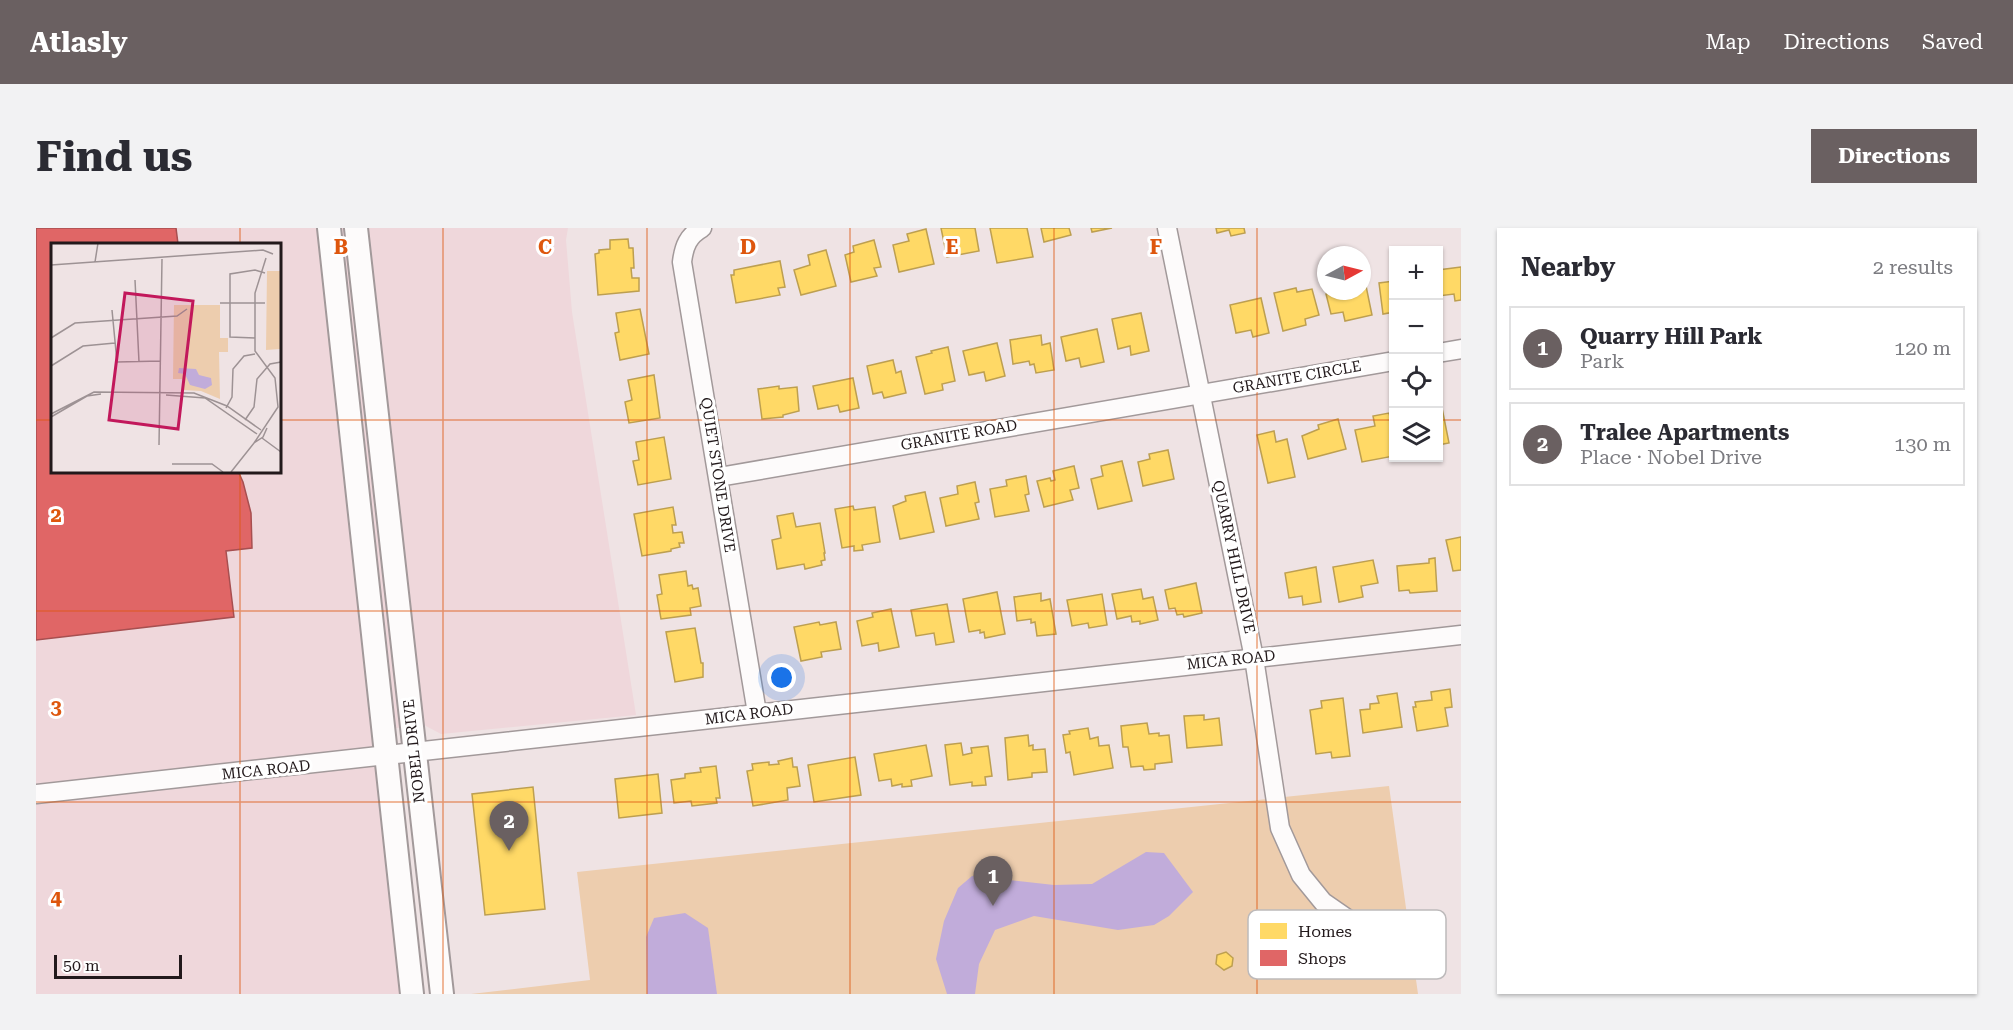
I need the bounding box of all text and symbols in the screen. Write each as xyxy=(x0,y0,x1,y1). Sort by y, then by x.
text: Atlasly xyxy=(30,26,128,59)
text: Map xyxy=(1706,30,1750,54)
text: Directions xyxy=(1783,30,1889,54)
text: Saved xyxy=(1922,30,1983,54)
button: Directions xyxy=(1811,129,1977,183)
text: Find us xyxy=(36,132,193,181)
text: B xyxy=(334,235,348,259)
text: C xyxy=(538,235,552,259)
text: D xyxy=(740,235,756,259)
text: E xyxy=(946,235,959,259)
text: F xyxy=(1150,235,1162,259)
inset map xyxy=(51,243,280,472)
north arrow xyxy=(1317,246,1371,300)
map controls xyxy=(1389,246,1443,462)
button: + xyxy=(1389,246,1443,300)
text: Nearby xyxy=(1521,252,1615,282)
text: 2 results xyxy=(1873,255,1953,279)
button: − xyxy=(1389,300,1443,354)
text: Quarry Hill Park xyxy=(1580,324,1763,349)
text: 1 xyxy=(1537,336,1548,360)
text: 120 m xyxy=(1894,336,1951,360)
text: Park xyxy=(1580,349,1624,373)
button: locate xyxy=(1389,354,1443,408)
street label: GRANITE CIRCLE xyxy=(1231,357,1363,397)
street label: QUIET STONE DRIVE xyxy=(697,396,739,554)
button: layers xyxy=(1389,408,1443,462)
street label: GRANITE ROAD xyxy=(899,416,1019,454)
text: Tralee Apartments xyxy=(1580,420,1789,445)
text: 2 xyxy=(1537,432,1548,456)
text: 130 m xyxy=(1894,432,1951,456)
text: Place · Nobel Drive xyxy=(1580,445,1762,469)
street label: QUARRY HILL DRIVE xyxy=(1209,479,1259,635)
text: 2 xyxy=(50,503,62,527)
street label: MICA ROAD xyxy=(1186,646,1276,674)
your location xyxy=(767,663,796,692)
text: 3 xyxy=(50,695,62,719)
street label: NOBEL DRIVE xyxy=(400,698,428,804)
street label: MICA ROAD xyxy=(704,700,794,728)
street label: MICA ROAD xyxy=(221,756,311,784)
pin: 2 xyxy=(490,802,528,851)
pin: 1 xyxy=(974,856,1012,906)
text: 4 xyxy=(50,886,62,910)
legend xyxy=(1248,910,1446,979)
text: Homes xyxy=(1298,922,1352,941)
text: Shops xyxy=(1298,949,1347,968)
scale bar xyxy=(54,952,182,980)
text: 50 m xyxy=(63,956,100,975)

